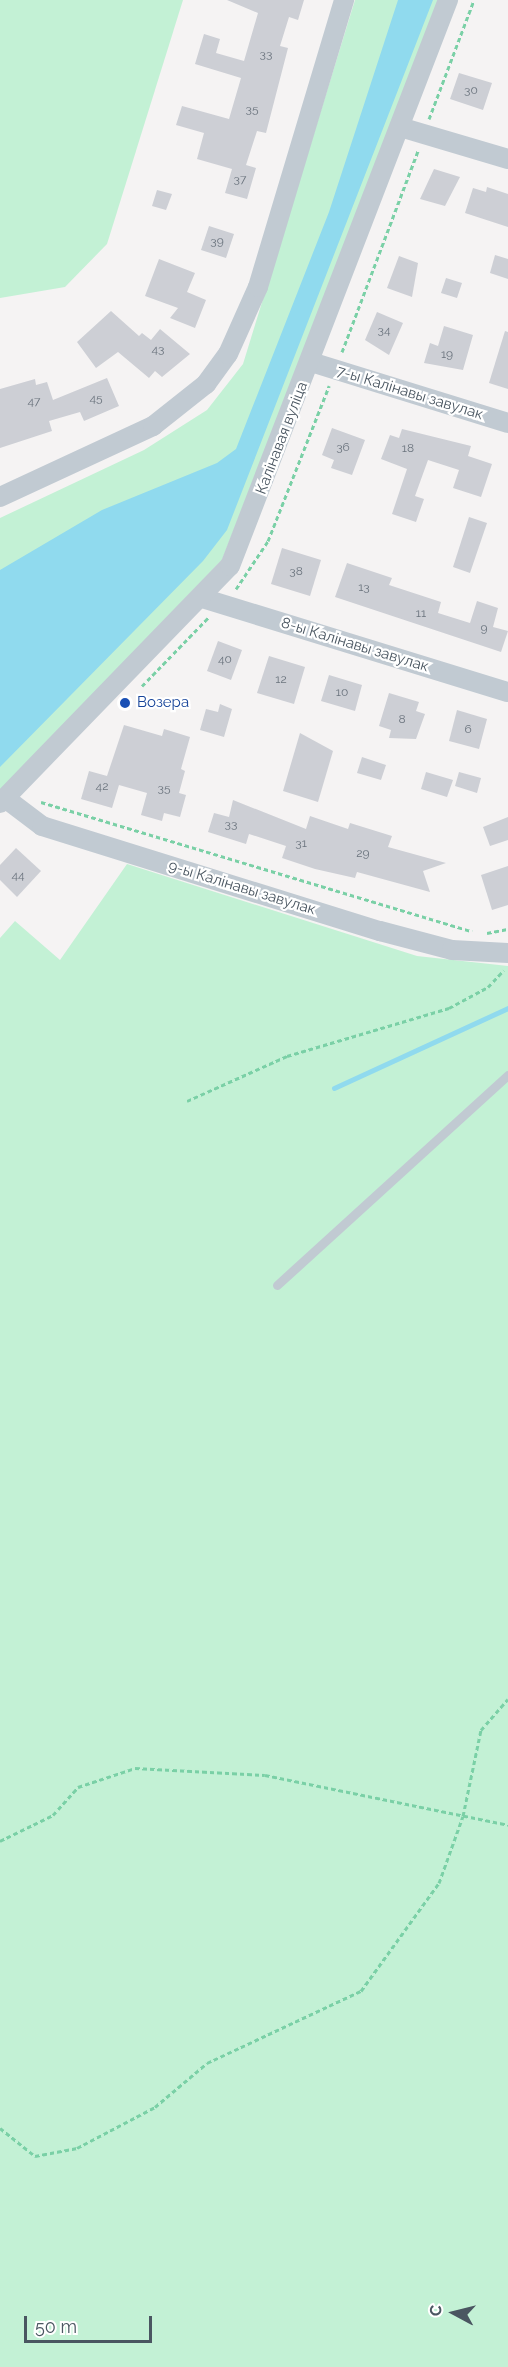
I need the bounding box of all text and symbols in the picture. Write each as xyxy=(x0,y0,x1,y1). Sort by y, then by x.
house number: 33 xyxy=(260,48,272,62)
house number: 30 xyxy=(464,84,478,98)
house number: 35 xyxy=(246,103,258,117)
house number: 37 xyxy=(234,173,246,187)
house number: 39 xyxy=(210,235,224,249)
house number: 34 xyxy=(378,324,390,338)
house number: 43 xyxy=(152,343,164,357)
house number: 19 xyxy=(441,348,453,362)
street label: 7-ы Калінавы завулак xyxy=(335,362,485,424)
street label: Калінавая вуліца xyxy=(252,379,312,497)
house number: 45 xyxy=(89,392,103,406)
house number: 47 xyxy=(28,395,40,409)
house number: 36 xyxy=(336,441,350,455)
house number: 18 xyxy=(402,442,414,456)
house number: 38 xyxy=(289,565,303,579)
house number: 13 xyxy=(358,581,370,595)
house number: 11 xyxy=(416,607,426,621)
street label: 8-ы Калінавы завулак xyxy=(279,614,431,676)
house number: 9 xyxy=(480,622,488,636)
house number: 40 xyxy=(218,653,232,667)
house number: 12 xyxy=(275,673,287,687)
house number: 10 xyxy=(336,686,348,700)
place label: Возера xyxy=(137,694,189,712)
marker: Возера xyxy=(118,696,132,710)
house number: 8 xyxy=(398,713,406,727)
house number: 6 xyxy=(464,723,472,737)
house number: 42 xyxy=(96,780,108,794)
house number: 35 xyxy=(158,782,170,796)
house number: 33 xyxy=(225,818,237,832)
house number: 31 xyxy=(295,837,307,851)
house number: 29 xyxy=(356,847,370,861)
street label: 9-ы Калінавы завулак xyxy=(166,857,318,919)
house number: 44 xyxy=(11,869,25,883)
north arrow xyxy=(424,2283,484,2343)
scale bar xyxy=(27,2304,154,2342)
text: С xyxy=(426,2304,446,2317)
text: 50 m xyxy=(35,2316,77,2337)

